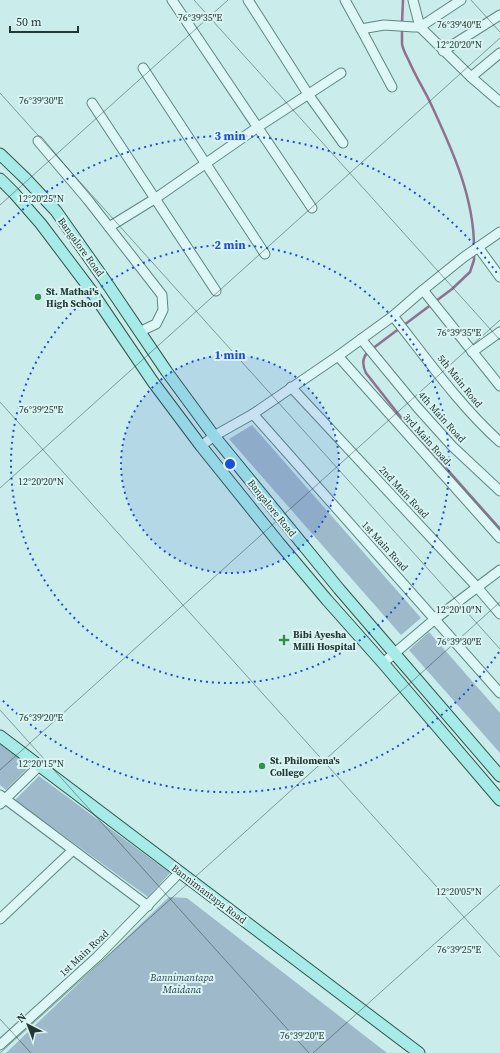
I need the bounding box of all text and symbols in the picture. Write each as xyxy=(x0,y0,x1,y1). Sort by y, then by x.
scale bar xyxy=(10,8,78,34)
text: 76°39'35"E xyxy=(178,11,222,24)
text: 50 m xyxy=(16,14,42,30)
text: 76°39'40"E xyxy=(437,18,481,31)
text: 12°20'20"N xyxy=(436,38,482,51)
text: 76°39'30"E xyxy=(19,94,63,107)
text: 3 min xyxy=(214,128,246,144)
text: 12°20'25"N xyxy=(18,192,64,205)
street label: Bangalore Road xyxy=(55,215,107,279)
text: 2 min xyxy=(214,237,246,253)
place label: St. Mathai's High School xyxy=(46,285,102,310)
marker: St. Mathai's High School xyxy=(33,292,43,302)
text: 76°39'35"E xyxy=(437,326,481,339)
text: 1 min xyxy=(214,347,246,363)
street label: 5th Main Road xyxy=(435,352,486,410)
street label: 4th Main Road xyxy=(416,389,469,446)
text: 76°39'25"E xyxy=(19,403,63,416)
street label: 3rd Main Road xyxy=(400,410,454,468)
centre of rings xyxy=(223,457,237,471)
street label: 2nd Main Road xyxy=(376,463,432,521)
text: 12°20'20"N xyxy=(18,475,64,488)
street label: Bangalore Road xyxy=(245,477,299,540)
street label: 1st Main Road xyxy=(359,518,411,574)
text: 12°20'10"N xyxy=(436,603,482,616)
place label: Bibi Ayesha Milli Hospital xyxy=(293,628,356,653)
marker: Bibi Ayesha Milli Hospital xyxy=(278,634,290,646)
text: 76°39'30"E xyxy=(437,635,481,648)
text: 76°39'20"E xyxy=(19,711,63,724)
place label: St. Philomena's College xyxy=(270,754,340,779)
text: 12°20'15"N xyxy=(18,757,64,770)
marker: St. Philomena's College xyxy=(257,761,267,771)
street label: Bannimantapa Road xyxy=(169,862,249,927)
text: 12°20'05"N xyxy=(436,885,482,898)
street label: 1st Main Road xyxy=(57,927,112,979)
text: 76°39'25"E xyxy=(437,943,481,956)
park label: Bannimantapa Maidana xyxy=(149,971,215,996)
north arrow xyxy=(8,1005,48,1045)
text: N xyxy=(14,1010,30,1026)
text: 76°39'20"E xyxy=(280,1029,324,1042)

